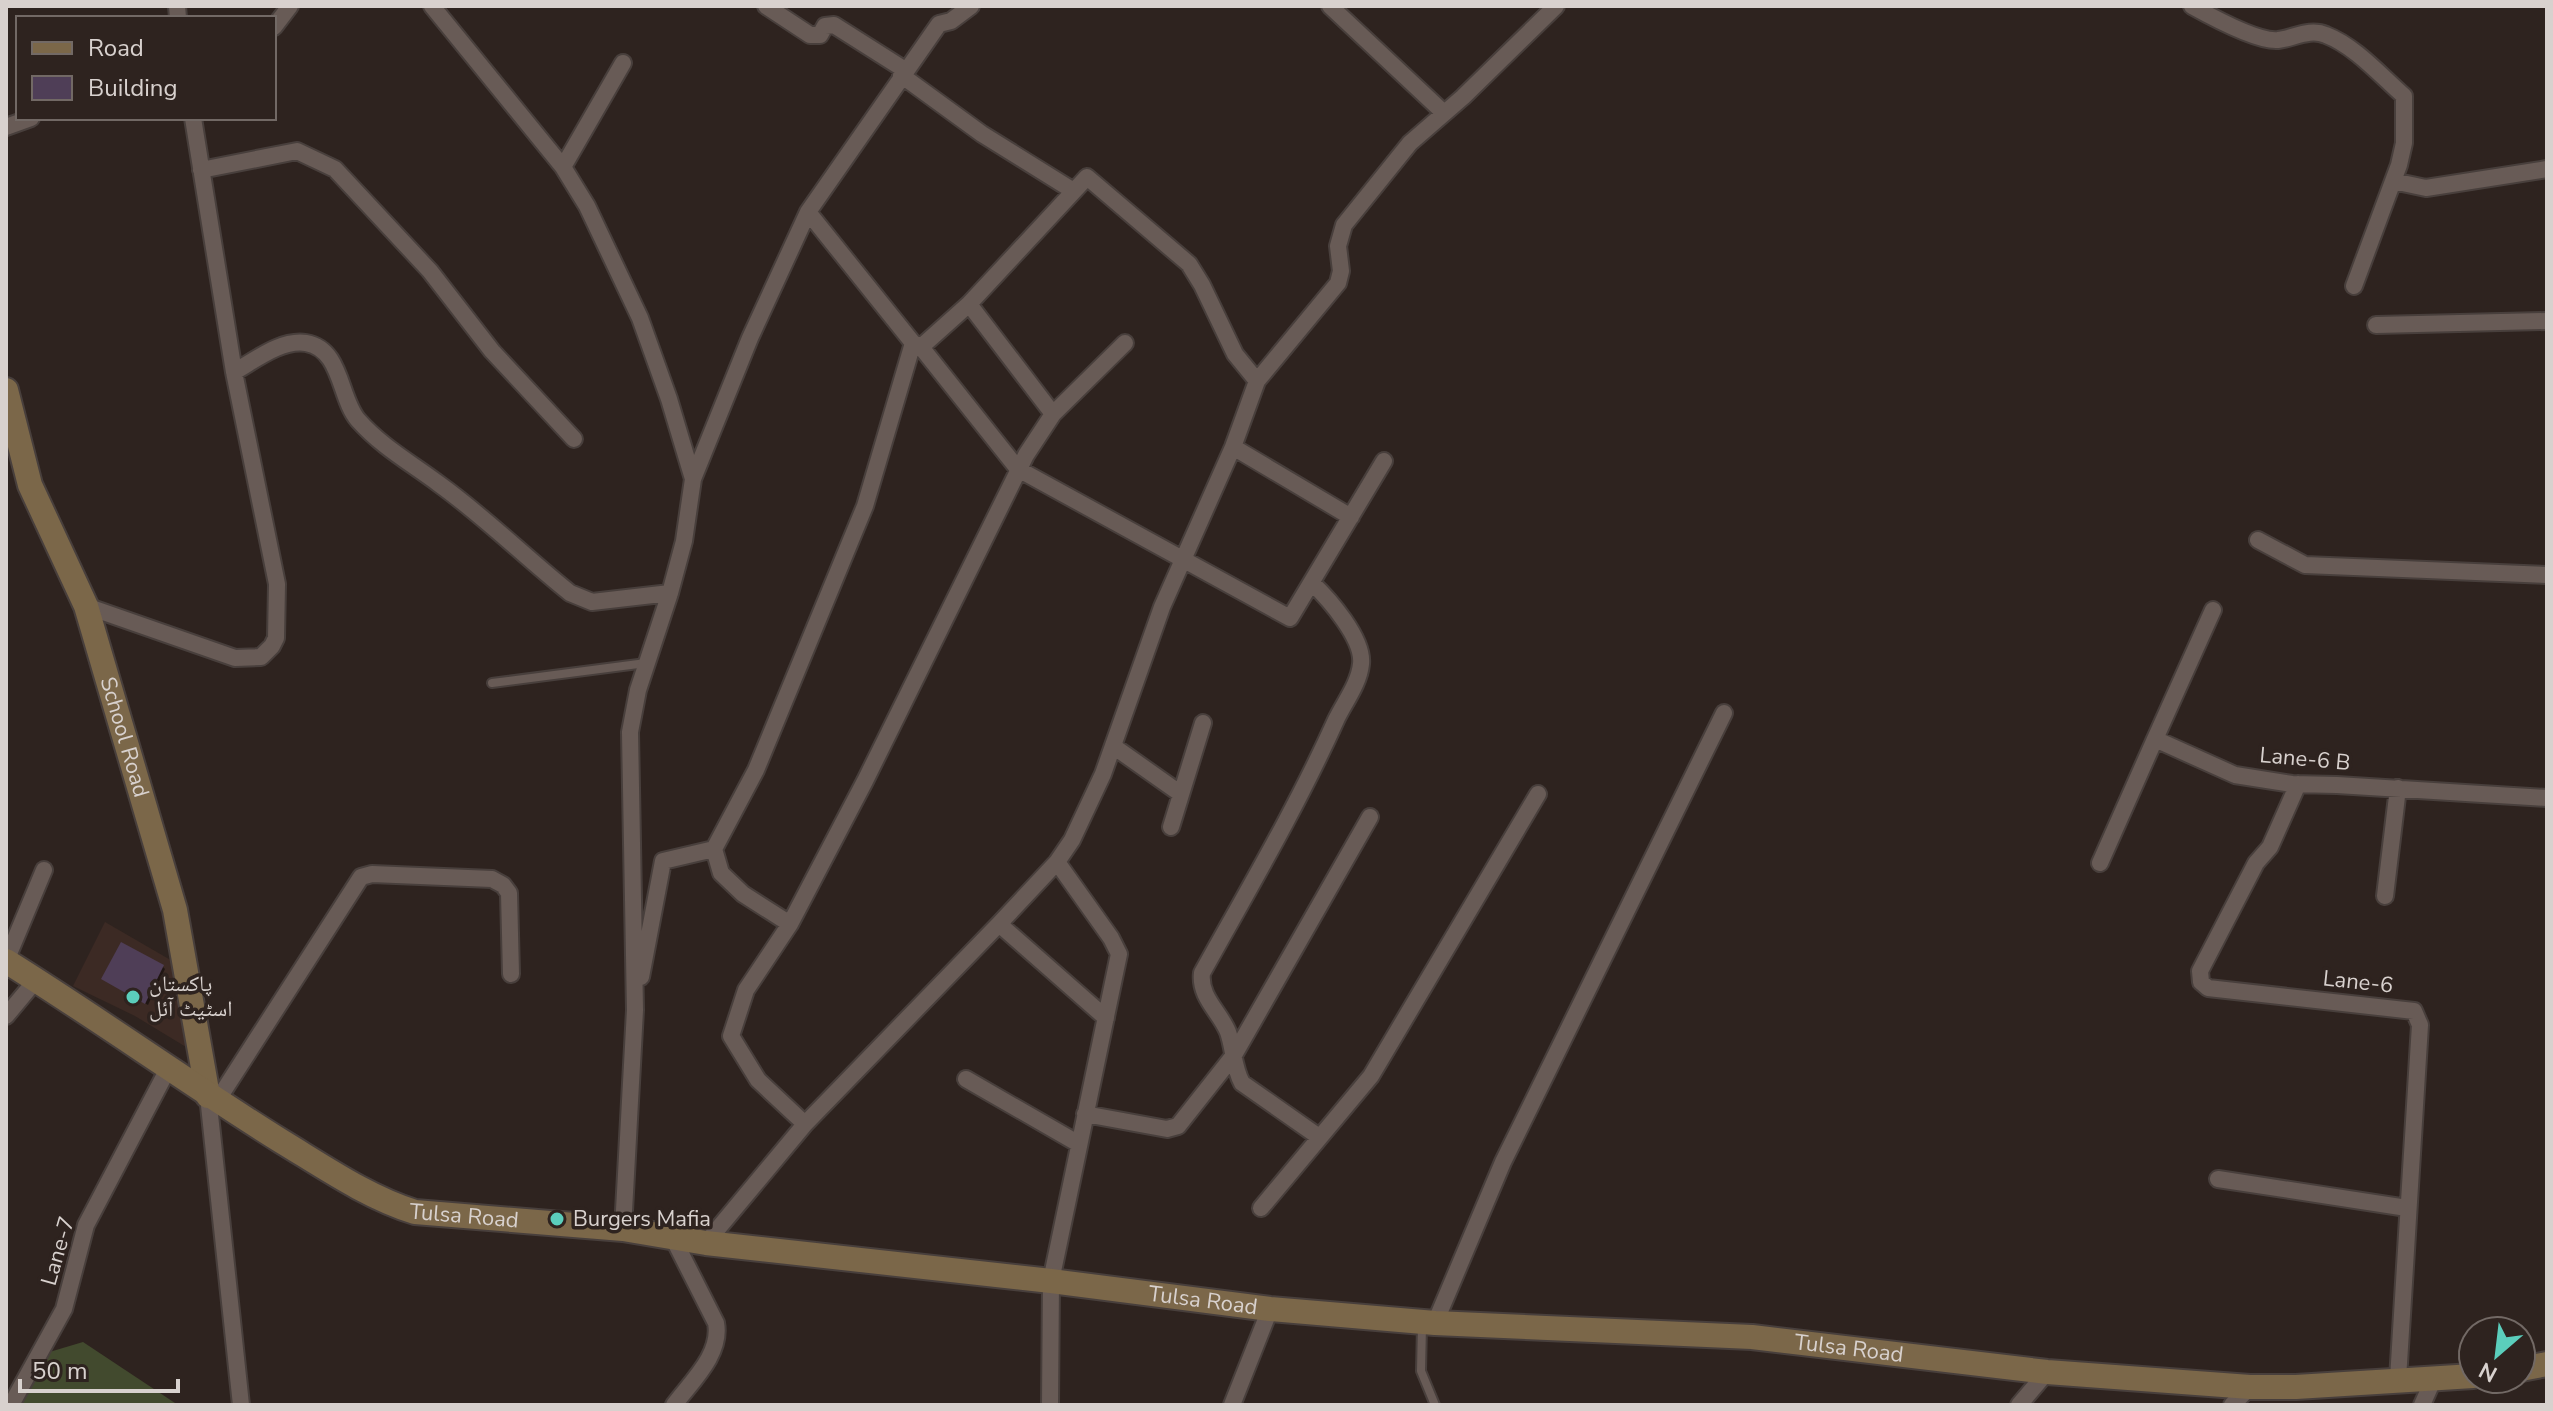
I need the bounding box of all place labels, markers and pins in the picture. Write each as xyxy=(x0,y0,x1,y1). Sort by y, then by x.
place label: پاکستان اسٹیٹ آئل xyxy=(149,969,232,1024)
marker: پاکستان اسٹیٹ آئل xyxy=(124,988,142,1006)
place label: Burgers Mafia xyxy=(573,1204,711,1234)
marker: Burgers Mafia xyxy=(548,1210,566,1228)

